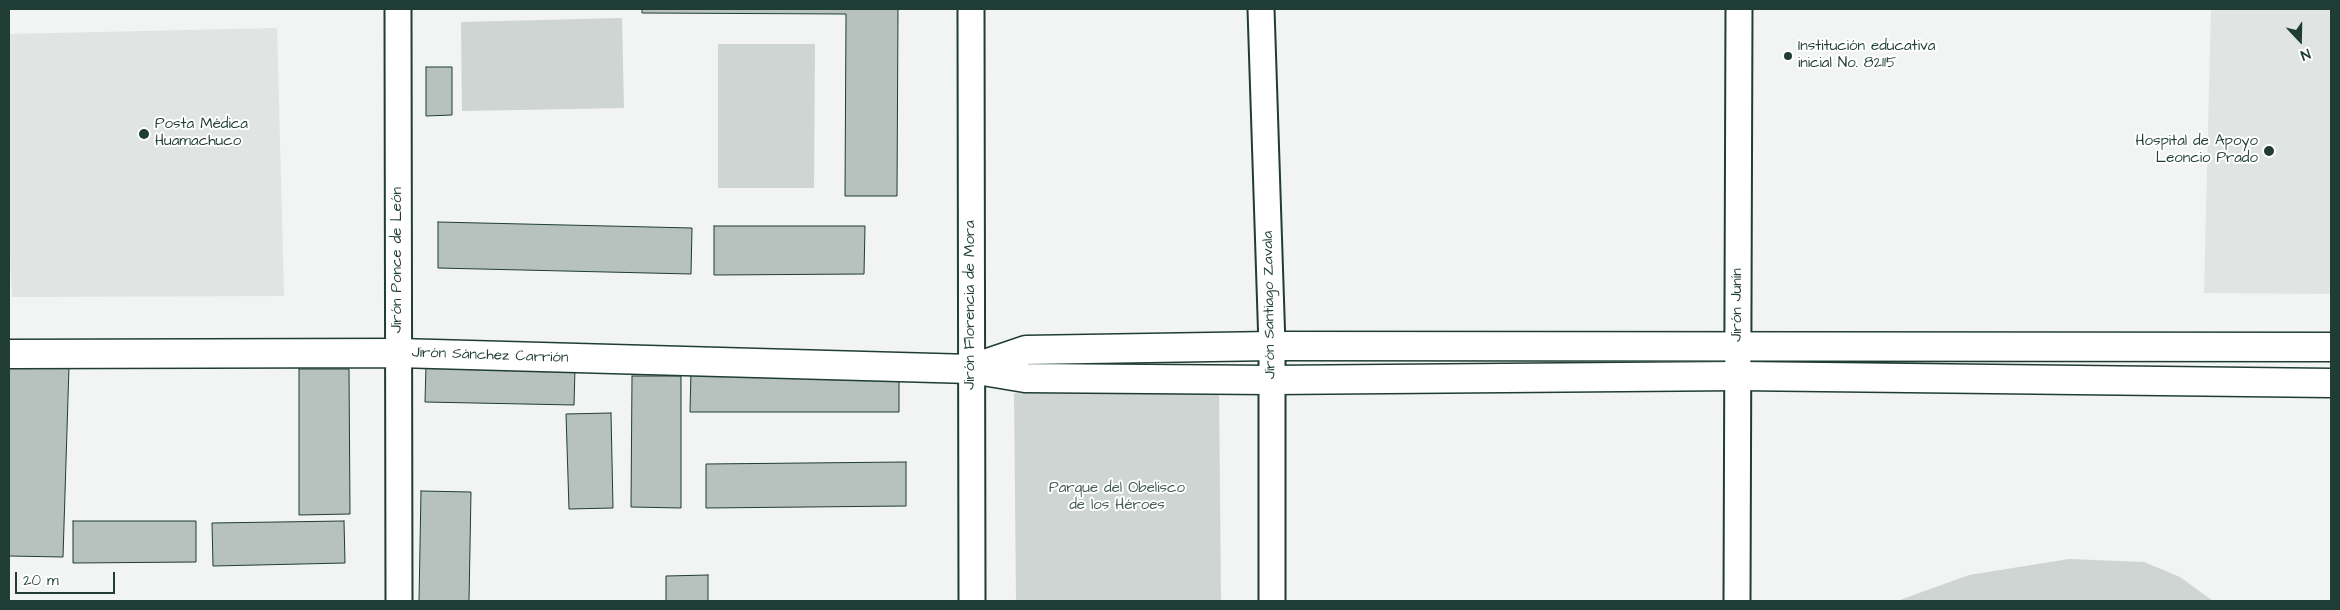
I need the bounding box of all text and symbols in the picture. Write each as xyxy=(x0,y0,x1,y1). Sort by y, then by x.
north arrow xyxy=(2275,15,2325,65)
place label: Institución educativa inicial No. 82115 xyxy=(1798,38,1935,73)
text: N xyxy=(2298,43,2313,65)
marker: Institución educativa inicial No. 82115 xyxy=(1782,50,1794,62)
place label: Posta Médica Huamachuco xyxy=(155,116,248,151)
marker: Posta Médica Huamachuco xyxy=(137,127,151,141)
place label: Hospital de Apoyo Leoncio Prado xyxy=(2135,133,2258,168)
marker: Hospital de Apoyo Leoncio Prado xyxy=(2262,144,2276,158)
street label: Jirón Ponce de León xyxy=(389,187,407,333)
street label: Jirón Florencia de Mora xyxy=(962,220,980,390)
street label: Jirón Santiago Zavala xyxy=(1260,231,1280,379)
street label: Jirón Junín xyxy=(1729,268,1747,342)
street label: Jirón Sánchez Carrión xyxy=(411,344,569,368)
park label: Parque del Obelisco de los Héroes xyxy=(1049,480,1185,515)
scale bar xyxy=(18,562,118,594)
text: 20 m xyxy=(23,570,59,591)

